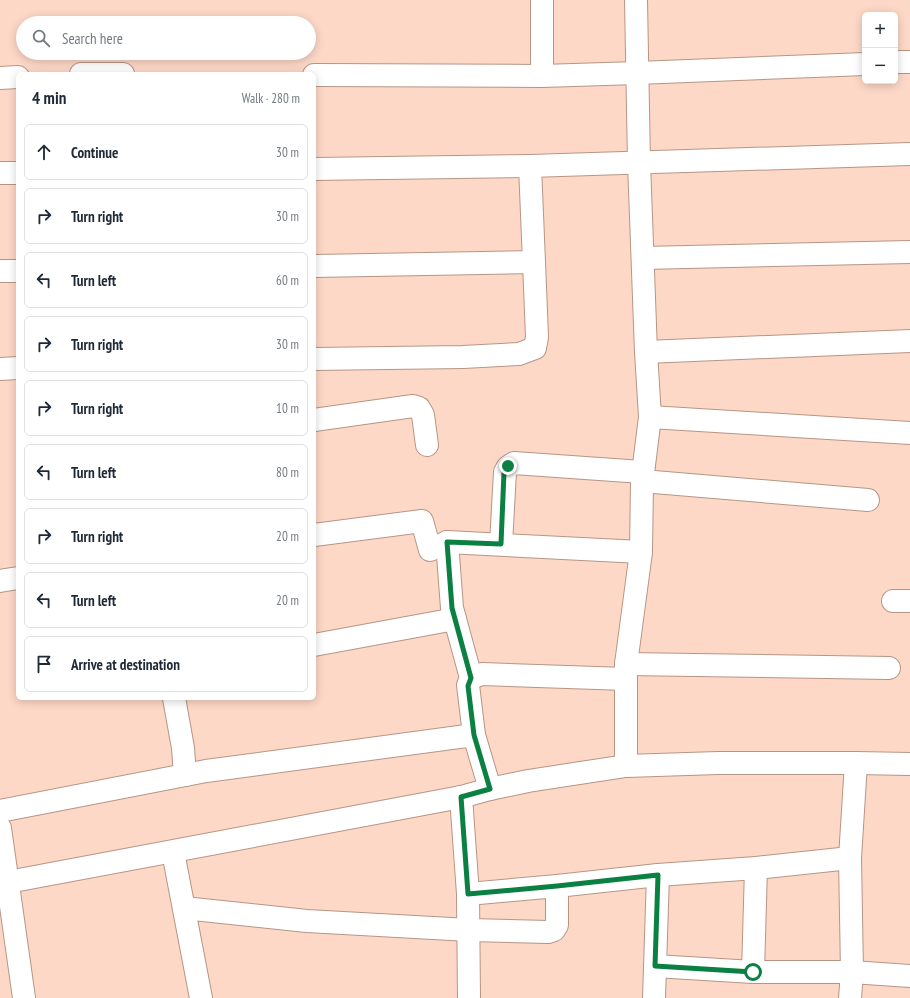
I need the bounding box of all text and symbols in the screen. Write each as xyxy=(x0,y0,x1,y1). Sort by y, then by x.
map controls xyxy=(862,12,898,84)
button: + xyxy=(862,12,898,48)
search box xyxy=(16,16,316,60)
icon: search xyxy=(30,27,52,49)
text: Search here xyxy=(62,29,123,48)
button: − xyxy=(862,48,898,84)
text: 4 min xyxy=(32,87,66,109)
text: Walk · 280 m xyxy=(242,90,300,107)
icon: ahead xyxy=(33,141,55,163)
text: Continue xyxy=(71,143,118,162)
text: 30 m xyxy=(276,144,299,161)
icon: right xyxy=(33,205,55,227)
text: Turn right xyxy=(71,207,123,226)
text: 30 m xyxy=(276,208,299,225)
icon: left xyxy=(33,269,55,291)
text: Turn left xyxy=(71,271,116,290)
text: 60 m xyxy=(276,272,299,289)
icon: right xyxy=(33,333,55,355)
text: Turn right xyxy=(71,335,123,354)
text: 30 m xyxy=(276,336,299,353)
icon: right xyxy=(33,397,55,419)
text: Turn right xyxy=(71,399,123,418)
text: 10 m xyxy=(276,400,299,417)
route end xyxy=(499,457,517,475)
icon: left xyxy=(33,461,55,483)
text: Turn left xyxy=(71,463,116,482)
text: 80 m xyxy=(276,464,299,481)
icon: right xyxy=(33,525,55,547)
text: Turn right xyxy=(71,527,123,546)
text: 20 m xyxy=(276,528,299,545)
icon: left xyxy=(33,589,55,611)
text: Turn left xyxy=(71,591,116,610)
text: 20 m xyxy=(276,592,299,609)
icon: arrive xyxy=(33,653,55,675)
text: Arrive at destination xyxy=(71,655,180,674)
route start xyxy=(744,963,762,981)

